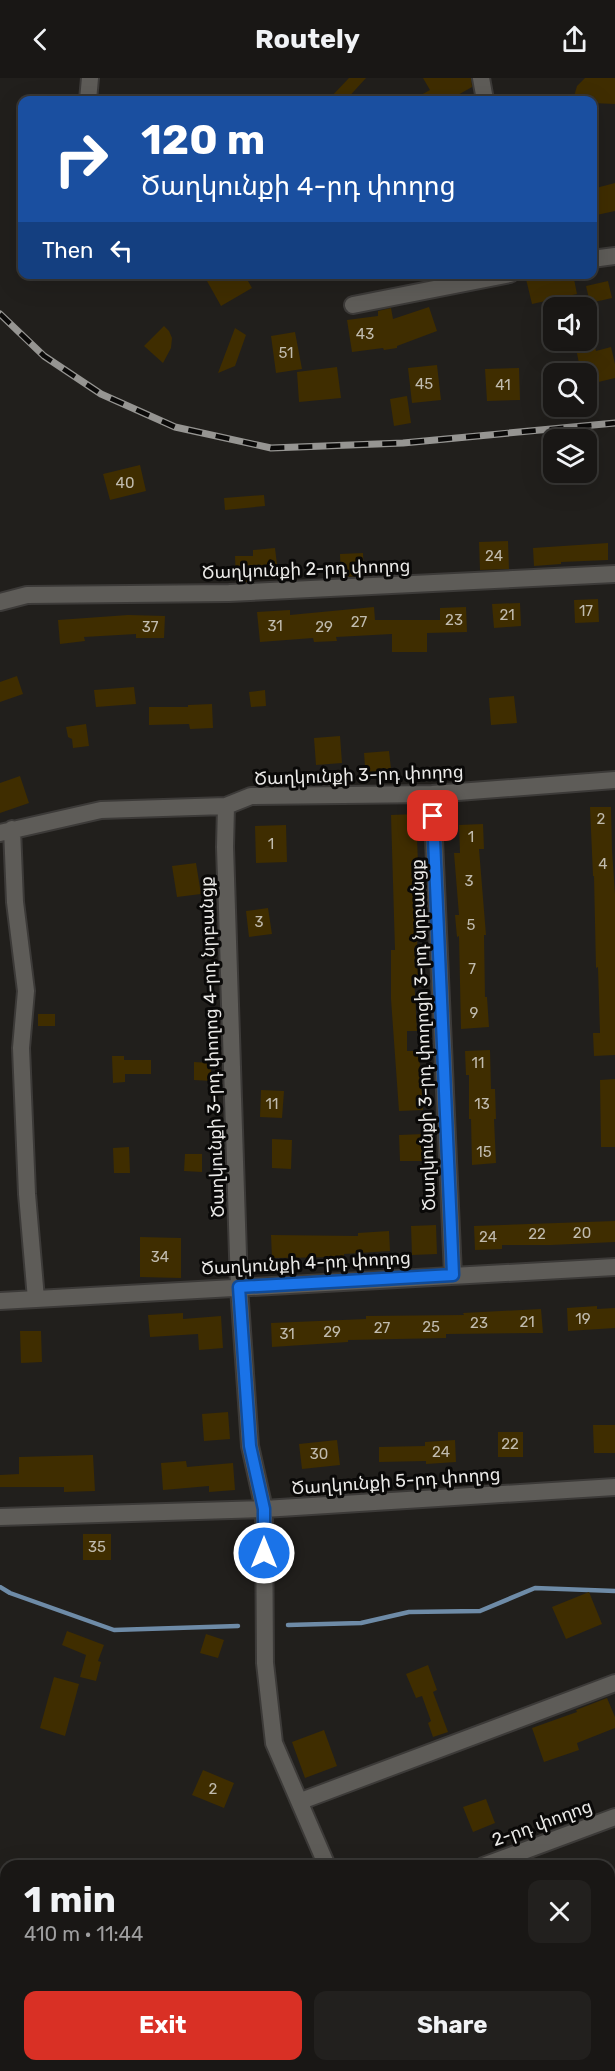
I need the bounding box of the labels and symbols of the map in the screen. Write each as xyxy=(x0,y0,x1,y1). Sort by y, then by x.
house number: 43 xyxy=(356,325,374,343)
house number: 51 xyxy=(278,344,294,362)
house number: 45 xyxy=(415,375,433,393)
house number: 41 xyxy=(495,376,511,394)
house number: 40 xyxy=(116,474,134,492)
house number: 24 xyxy=(485,547,503,565)
street label: Ծաղկունքի 2-րդ փողոց xyxy=(201,554,411,584)
house number: 17 xyxy=(579,602,593,620)
house number: 21 xyxy=(499,606,515,624)
house number: 23 xyxy=(445,611,463,629)
house number: 27 xyxy=(351,613,368,631)
house number: 31 xyxy=(267,617,283,635)
house number: 37 xyxy=(142,618,159,636)
house number: 29 xyxy=(315,618,333,636)
street label: Ծաղկունքի 3-րդ փողոց xyxy=(254,760,464,790)
pin xyxy=(407,790,458,841)
house number: 2 xyxy=(597,810,606,828)
house number: 1 xyxy=(468,828,474,846)
house number: 1 xyxy=(268,835,274,853)
house number: 4 xyxy=(598,855,608,873)
street label: Ծաղկունքի 3-րդ փողոցի 3-րդ նրբանցք xyxy=(406,859,440,1211)
house number: 3 xyxy=(464,872,474,890)
street label: Ծաղկունքի 3-րդ փողոց 4-րդ նրբանցք xyxy=(195,876,229,1218)
house number: 3 xyxy=(254,913,264,931)
house number: 5 xyxy=(467,916,476,934)
house number: 7 xyxy=(468,960,476,978)
house number: 9 xyxy=(470,1004,479,1022)
house number: 11 xyxy=(472,1054,484,1072)
house number: 11 xyxy=(266,1095,278,1113)
house number: 13 xyxy=(474,1095,490,1113)
house number: 15 xyxy=(476,1143,492,1161)
house number: 20 xyxy=(573,1224,591,1242)
house number: 22 xyxy=(528,1225,546,1243)
house number: 24 xyxy=(479,1228,497,1246)
street label: Ծաղկունքի 4-րդ փողոց xyxy=(201,1247,411,1279)
house number: 34 xyxy=(151,1248,169,1266)
house number: 19 xyxy=(575,1310,591,1328)
house number: 21 xyxy=(519,1313,535,1331)
house number: 23 xyxy=(470,1314,488,1332)
house number: 25 xyxy=(422,1318,440,1336)
house number: 27 xyxy=(374,1319,391,1337)
house number: 29 xyxy=(323,1323,341,1341)
house number: 31 xyxy=(279,1325,295,1343)
house number: 22 xyxy=(501,1435,519,1453)
house number: 24 xyxy=(432,1443,450,1461)
house number: 30 xyxy=(310,1445,328,1463)
street label: Ծաղկունքի 5-րդ փողոց xyxy=(291,1463,501,1499)
position arrow xyxy=(232,1521,296,1585)
house number: 35 xyxy=(88,1538,106,1556)
house number: 2 xyxy=(209,1780,218,1798)
street label: 2-րդ փողոց xyxy=(489,1795,595,1851)

